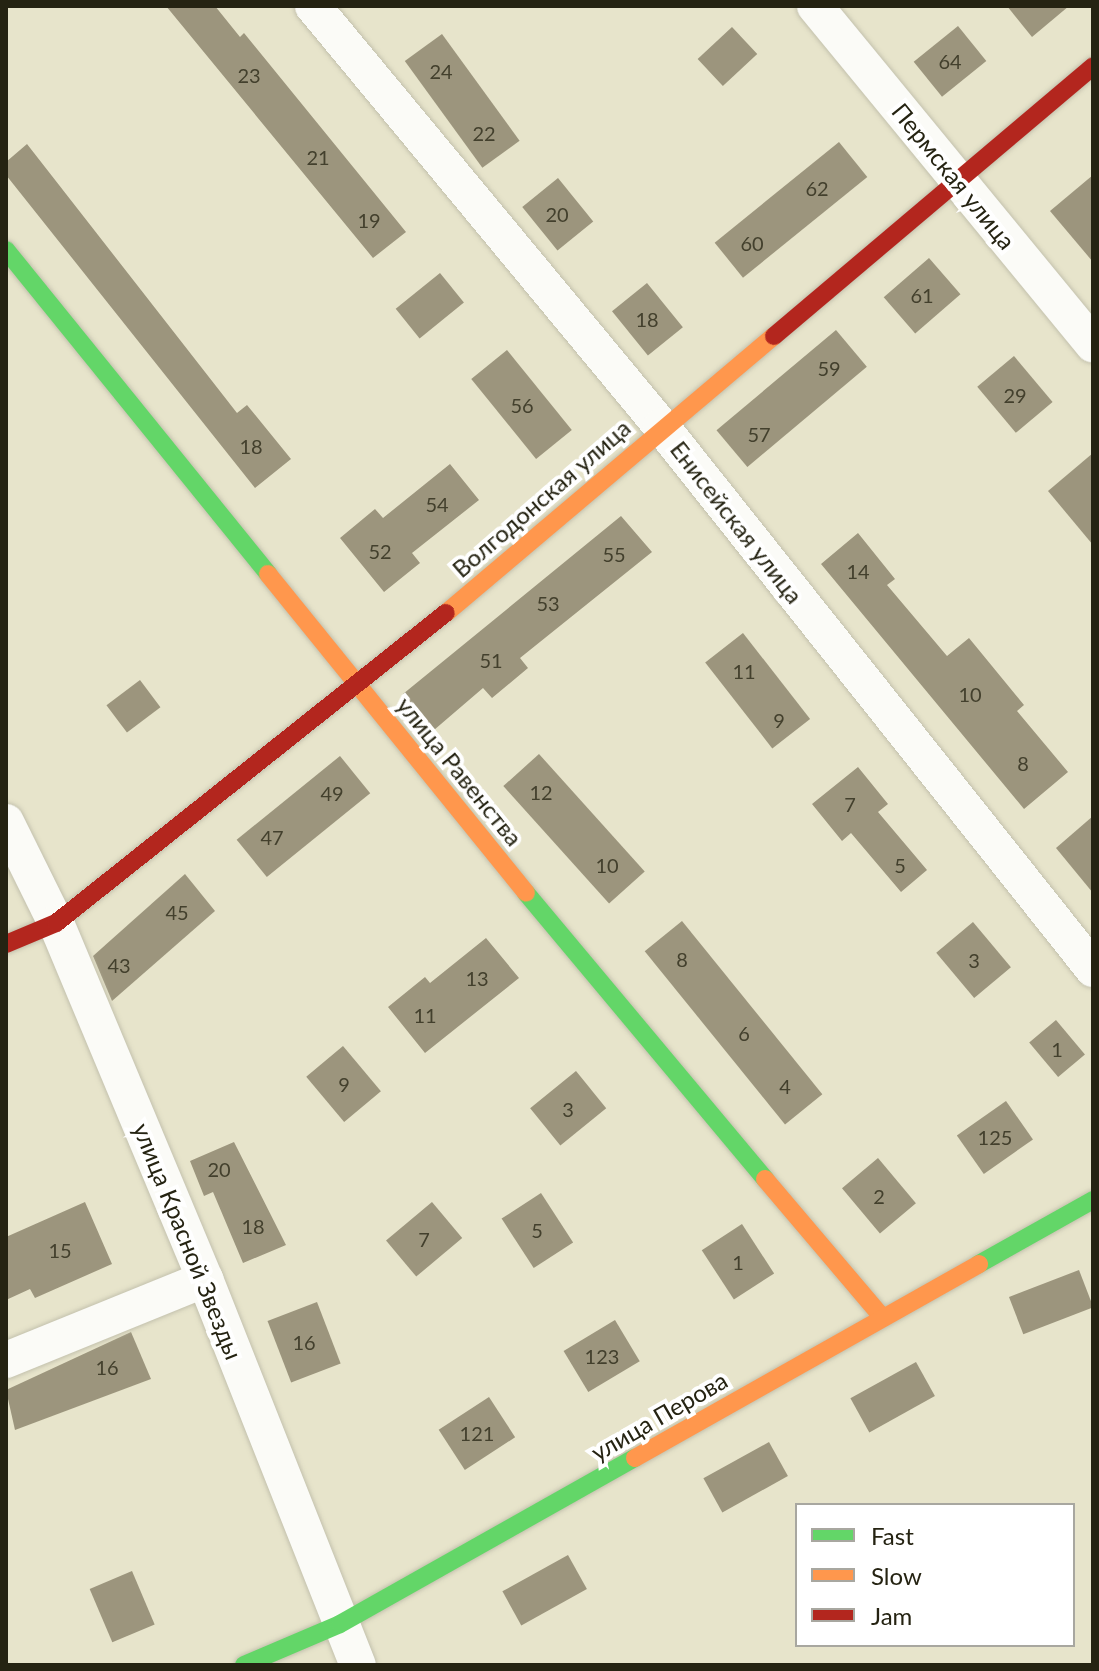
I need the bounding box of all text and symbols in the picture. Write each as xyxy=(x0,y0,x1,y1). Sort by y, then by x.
house number: 64 xyxy=(938,49,962,73)
house number: 24 xyxy=(429,59,453,83)
house number: 23 xyxy=(237,63,261,87)
street label: Пермская улица xyxy=(886,97,1022,255)
house number: 22 xyxy=(472,121,496,145)
house number: 21 xyxy=(306,145,330,169)
house number: 62 xyxy=(805,176,829,200)
house number: 20 xyxy=(545,202,569,226)
house number: 19 xyxy=(357,208,381,232)
house number: 60 xyxy=(740,231,764,255)
house number: 61 xyxy=(910,283,934,307)
house number: 18 xyxy=(635,307,659,331)
house number: 59 xyxy=(817,356,841,380)
house number: 29 xyxy=(1003,383,1027,407)
house number: 56 xyxy=(510,393,534,417)
street label: Волгодонская улица xyxy=(446,413,636,583)
house number: 57 xyxy=(747,422,771,446)
house number: 18 xyxy=(239,434,263,458)
street label: Енисейская улица xyxy=(665,435,809,609)
house number: 54 xyxy=(425,492,449,516)
house number: 52 xyxy=(368,539,392,563)
house number: 55 xyxy=(602,542,626,566)
house number: 14 xyxy=(846,559,870,583)
house number: 53 xyxy=(536,591,560,615)
house number: 51 xyxy=(479,648,503,672)
house number: 11 xyxy=(732,659,756,683)
house number: 10 xyxy=(958,682,982,706)
street label: улица Равенства xyxy=(391,691,529,851)
house number: 9 xyxy=(773,708,785,732)
house number: 8 xyxy=(1017,751,1029,775)
house number: 12 xyxy=(529,780,553,804)
house number: 49 xyxy=(320,781,344,805)
house number: 7 xyxy=(844,792,856,816)
house number: 47 xyxy=(260,825,284,849)
house number: 10 xyxy=(595,853,619,877)
house number: 5 xyxy=(894,853,906,877)
house number: 45 xyxy=(165,900,189,924)
house number: 8 xyxy=(676,947,688,971)
house number: 3 xyxy=(968,948,980,972)
house number: 43 xyxy=(107,953,131,977)
house number: 13 xyxy=(465,966,489,990)
house number: 11 xyxy=(413,1003,437,1027)
house number: 6 xyxy=(738,1021,750,1045)
house number: 1 xyxy=(1051,1037,1063,1061)
house number: 9 xyxy=(338,1072,350,1096)
house number: 4 xyxy=(779,1074,791,1098)
house number: 3 xyxy=(562,1097,574,1121)
street label: улица Красной Звезды xyxy=(127,1119,249,1363)
house number: 125 xyxy=(978,1125,1012,1149)
house number: 20 xyxy=(207,1157,231,1181)
house number: 2 xyxy=(873,1184,885,1208)
house number: 18 xyxy=(241,1214,265,1238)
house number: 5 xyxy=(531,1218,543,1242)
house number: 7 xyxy=(418,1227,430,1251)
house number: 15 xyxy=(48,1238,72,1262)
house number: 1 xyxy=(732,1250,744,1274)
house number: 16 xyxy=(292,1330,316,1354)
house number: 123 xyxy=(585,1344,619,1368)
house number: 16 xyxy=(95,1355,119,1379)
street label: улица Перова xyxy=(586,1365,732,1467)
house number: 121 xyxy=(460,1421,494,1445)
legend xyxy=(795,1503,1075,1647)
text: Fast xyxy=(871,1521,914,1550)
text: Slow xyxy=(871,1561,922,1590)
text: Jam xyxy=(871,1601,912,1630)

